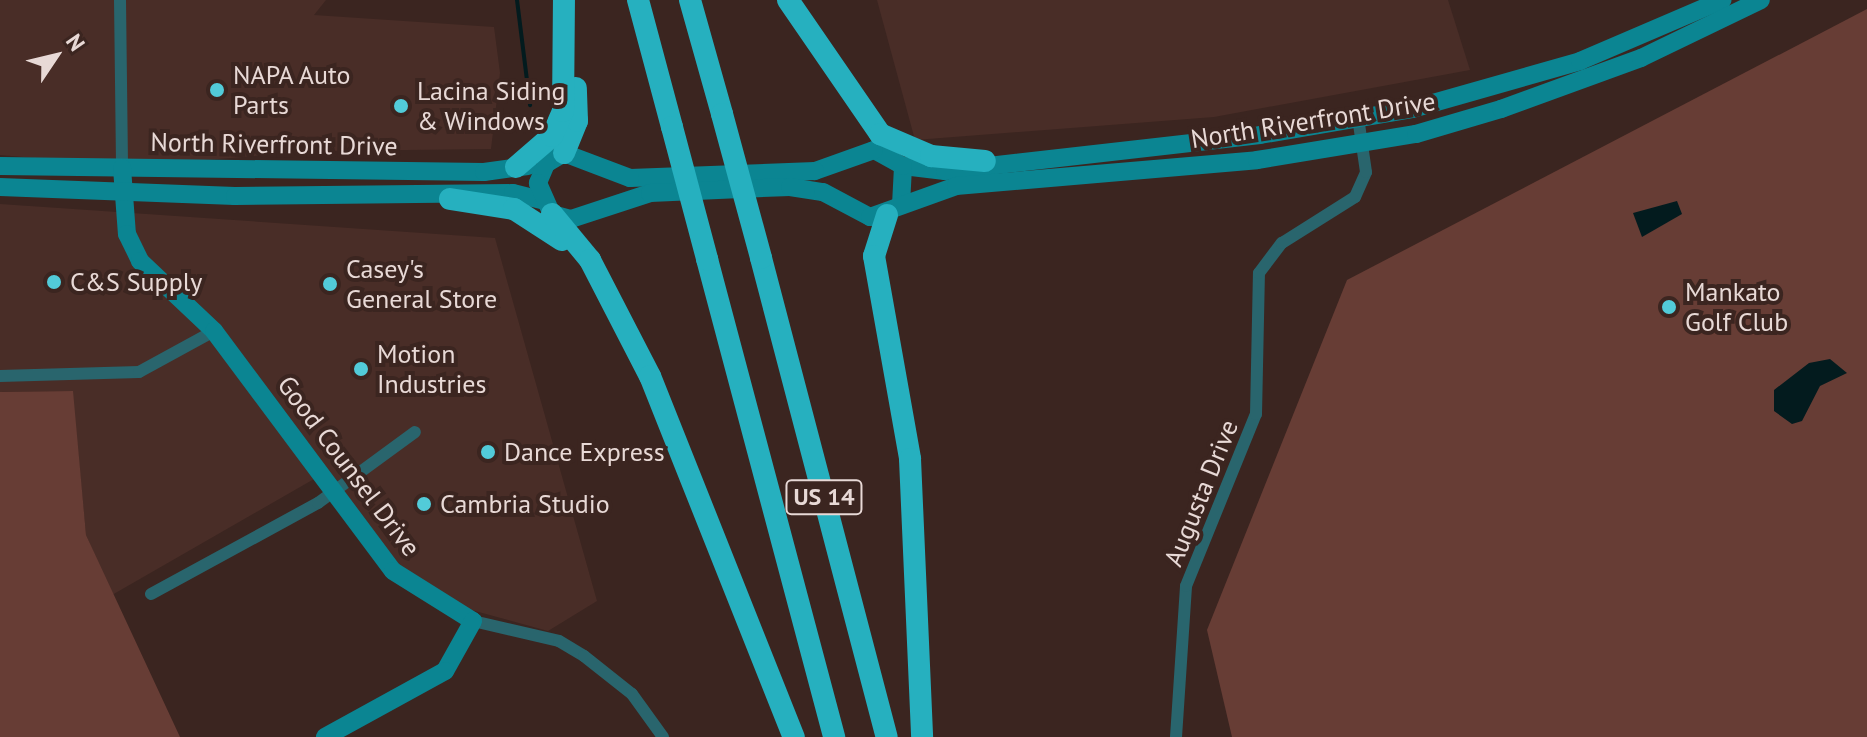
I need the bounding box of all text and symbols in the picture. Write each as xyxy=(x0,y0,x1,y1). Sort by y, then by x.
north arrow xyxy=(16,16,96,96)
text: N xyxy=(60,28,91,56)
place label: NAPA Auto Parts xyxy=(233,59,352,120)
place label: Lacina Siding & Windows xyxy=(417,75,565,136)
marker: NAPA Auto Parts xyxy=(208,81,226,99)
street label: North Riverfront Drive xyxy=(1189,85,1437,155)
marker: Lacina Siding & Windows xyxy=(392,97,410,115)
street label: North Riverfront Drive xyxy=(150,126,398,162)
place label: Casey's General Store xyxy=(346,253,497,314)
place label: C&S Supply xyxy=(70,266,202,298)
marker: C&S Supply xyxy=(45,273,63,291)
marker: Casey's General Store xyxy=(321,275,339,293)
place label: Mankato Golf Club xyxy=(1685,276,1788,338)
marker: Mankato Golf Club xyxy=(1660,298,1678,316)
place label: Motion Industries xyxy=(377,338,487,400)
marker: Motion Industries xyxy=(352,360,370,378)
street label: Good Counsel Drive xyxy=(271,370,427,562)
street label: Augusta Drive xyxy=(1157,415,1245,571)
place label: Dance Express xyxy=(504,436,665,468)
marker: Dance Express xyxy=(479,443,497,461)
road number: US 14 xyxy=(784,477,864,517)
place label: Cambria Studio xyxy=(440,488,610,520)
marker: Cambria Studio xyxy=(415,495,433,513)

